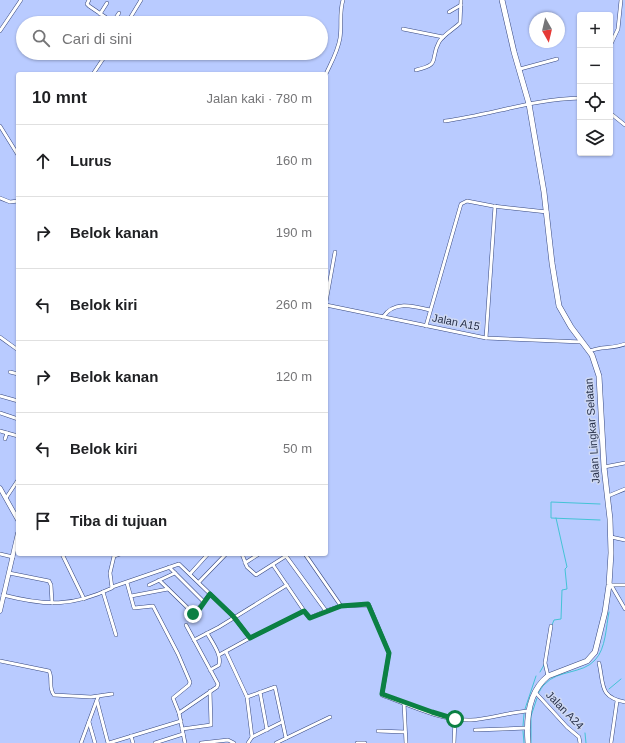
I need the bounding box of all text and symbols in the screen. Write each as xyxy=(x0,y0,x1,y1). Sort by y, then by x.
north arrow xyxy=(529,12,565,48)
map controls xyxy=(577,12,613,156)
button: + xyxy=(577,12,613,48)
search box xyxy=(16,16,328,60)
icon: search xyxy=(30,27,52,49)
text: Cari di sini xyxy=(62,30,132,47)
button: − xyxy=(577,48,613,84)
button: locate xyxy=(577,84,613,120)
text: 10 mnt xyxy=(32,88,87,107)
text: Jalan kaki · 780 m xyxy=(207,91,312,106)
button: layers xyxy=(577,120,613,156)
icon: ahead xyxy=(32,150,54,172)
text: Lurus xyxy=(70,152,112,169)
text: 160 m xyxy=(276,153,312,168)
icon: right xyxy=(32,222,54,244)
text: Belok kanan xyxy=(70,224,158,241)
text: 190 m xyxy=(276,225,312,240)
icon: left xyxy=(32,294,54,316)
text: Belok kiri xyxy=(70,296,138,313)
text: 260 m xyxy=(276,297,312,312)
street label: Jalan A15 xyxy=(431,311,481,333)
icon: right xyxy=(32,366,54,388)
text: Belok kanan xyxy=(70,368,158,385)
text: 120 m xyxy=(276,369,312,384)
street label: Jalan Lingkar Selatan xyxy=(582,378,602,484)
icon: left xyxy=(32,438,54,460)
text: Belok kiri xyxy=(70,440,138,457)
text: 50 m xyxy=(283,441,312,456)
icon: arrive xyxy=(32,510,54,532)
text: Tiba di tujuan xyxy=(70,512,167,529)
route end xyxy=(184,605,202,623)
street label: Jalan A24 xyxy=(544,688,586,732)
route start xyxy=(446,710,464,728)

